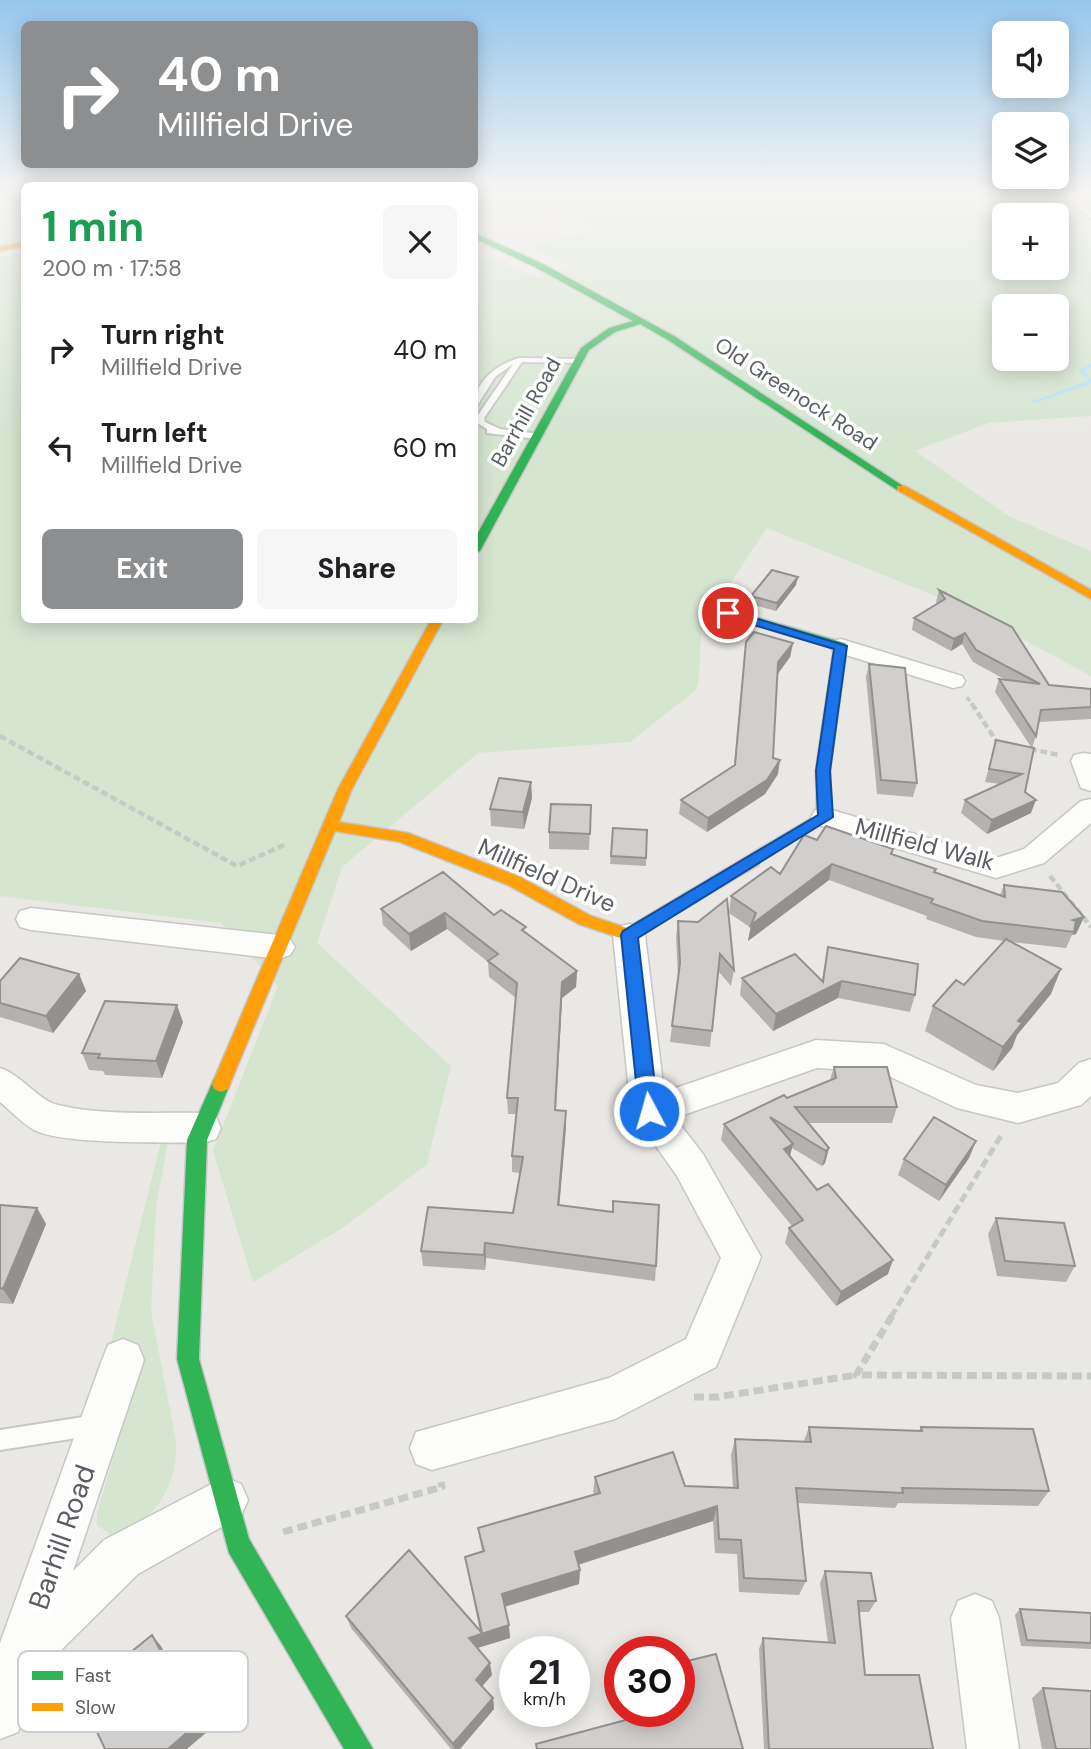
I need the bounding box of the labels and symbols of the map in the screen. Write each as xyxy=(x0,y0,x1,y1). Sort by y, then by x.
street label: Old Greenock Road xyxy=(709,331,883,457)
street label: Barrhill Road xyxy=(485,352,567,472)
pin xyxy=(698,583,758,643)
street label: Millfield Walk xyxy=(852,811,998,877)
street label: Millfield Drive xyxy=(473,831,621,919)
position arrow xyxy=(612,1074,686,1148)
street label: Barhill Road xyxy=(20,1460,104,1614)
speed limit sign: 30 xyxy=(604,1636,695,1727)
legend xyxy=(18,1651,248,1732)
text: Fast xyxy=(75,1663,111,1688)
text: Slow xyxy=(75,1695,116,1720)

